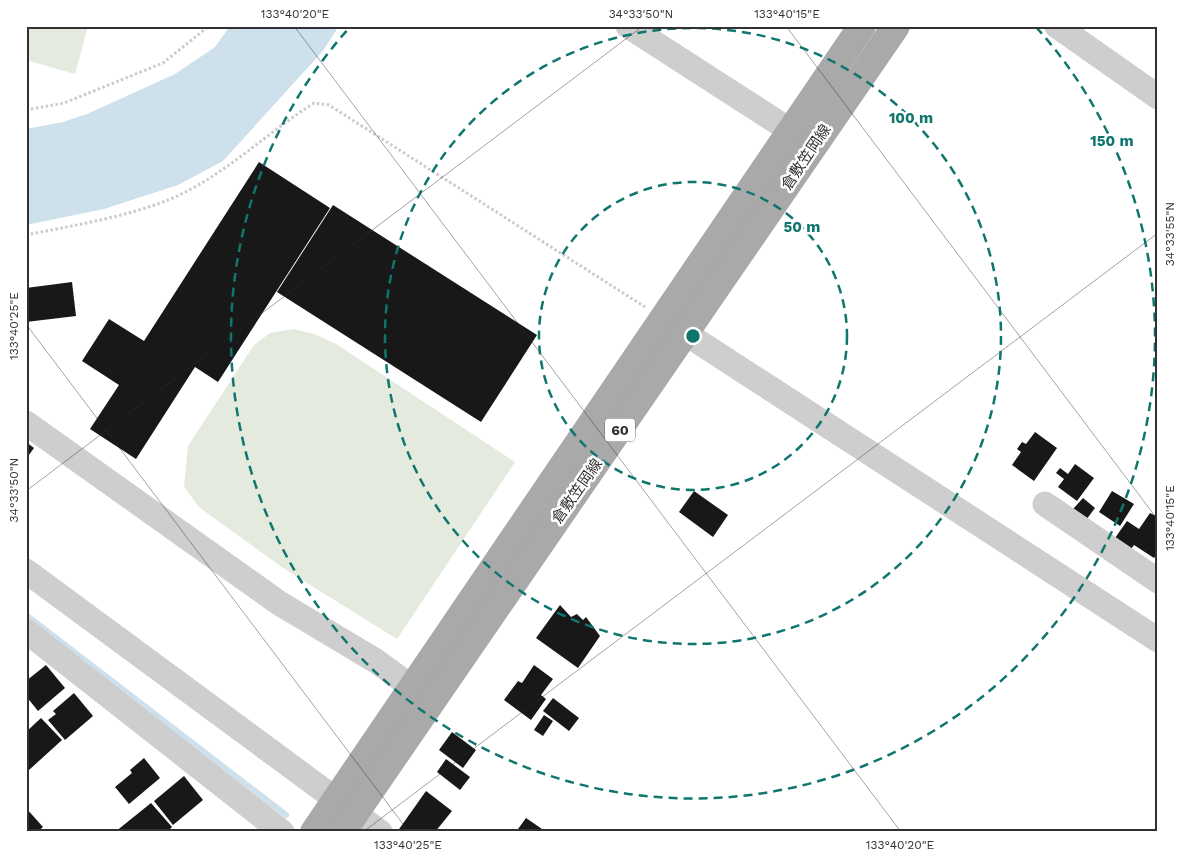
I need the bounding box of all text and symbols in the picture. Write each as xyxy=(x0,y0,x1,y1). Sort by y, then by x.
text: 133°40'20"E xyxy=(261,7,330,21)
text: 34°33'50"N xyxy=(609,7,673,21)
text: 133°40'15"E xyxy=(754,7,820,21)
text: 100 m xyxy=(889,109,933,127)
street label: 倉敷笠岡線 xyxy=(778,121,834,193)
text: 150 m xyxy=(1090,132,1134,150)
text: 34°33'55"N xyxy=(1163,202,1177,266)
text: 50 m xyxy=(784,218,820,236)
text: 133°40'25"E xyxy=(7,292,21,360)
centre of rings xyxy=(684,327,702,345)
road number: 60 xyxy=(605,418,635,442)
street label: 倉敷笠岡線 xyxy=(548,455,606,527)
text: 34°33'50"N xyxy=(7,458,21,522)
text: 133°40'15"E xyxy=(1163,485,1177,551)
text: 133°40'25"E xyxy=(374,838,442,852)
text: 133°40'20"E xyxy=(866,838,935,852)

